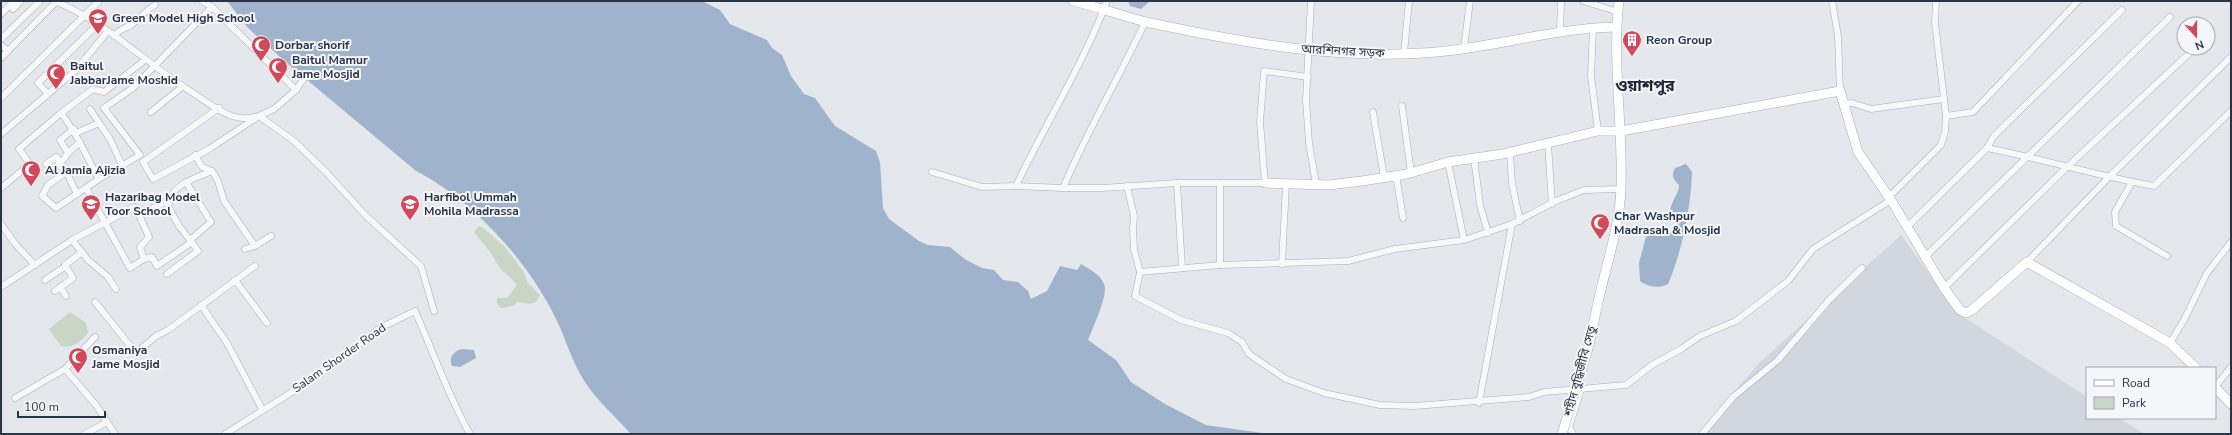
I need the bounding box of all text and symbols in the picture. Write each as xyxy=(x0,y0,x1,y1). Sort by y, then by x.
school or university icon: Green Model High School xyxy=(87,7,109,35)
place label: Green Model High School xyxy=(112,10,255,26)
north arrow xyxy=(2176,16,2216,56)
building icon: Reon Group xyxy=(1621,29,1643,57)
place label: Reon Group xyxy=(1646,32,1712,48)
mosque icon: Dorbar shorif xyxy=(250,34,272,62)
text: N xyxy=(2193,36,2206,53)
place label: Dorbar shorif xyxy=(275,37,350,53)
street label: আরশিনগর সড়ক xyxy=(1300,41,1385,61)
place label: Baitul Mamur Jame Mosjid xyxy=(291,52,368,82)
mosque icon: Baitul Mamur Jame Mosjid xyxy=(267,56,289,84)
place label: Baitul JabbarJame Moshid xyxy=(69,58,178,88)
mosque icon: Baitul JabbarJame Moshid xyxy=(45,62,67,90)
district label: ওয়াশপুর xyxy=(1615,75,1675,97)
mosque icon: Al Jamia Ajizia xyxy=(20,159,42,187)
place label: Al Jamia Ajizia xyxy=(45,162,126,178)
place label: Hazaribag Model Toor School xyxy=(105,189,200,219)
place label: Harfibol Ummah Mohila Madrassa xyxy=(424,189,519,219)
school or university icon: Hazaribag Model Toor School xyxy=(80,193,102,221)
school or university icon: Harfibol Ummah Mohila Madrassa xyxy=(399,193,421,221)
place label: Char Washpur Madrasah & Mosjid xyxy=(1614,208,1721,238)
mosque icon: Char Washpur Madrasah & Mosjid xyxy=(1589,212,1611,240)
street label: Salam Shorder Road xyxy=(289,320,389,396)
street label: শহীদ বুদ্ধিজীবি সেতু xyxy=(1560,324,1600,419)
place label: Osmaniya Jame Mosjid xyxy=(91,342,160,372)
mosque icon: Osmaniya Jame Mosjid xyxy=(67,346,89,374)
legend xyxy=(2086,367,2216,419)
text: Road xyxy=(2122,375,2150,391)
scale bar xyxy=(18,393,105,419)
text: Park xyxy=(2122,395,2147,411)
text: 100 m xyxy=(24,399,59,415)

